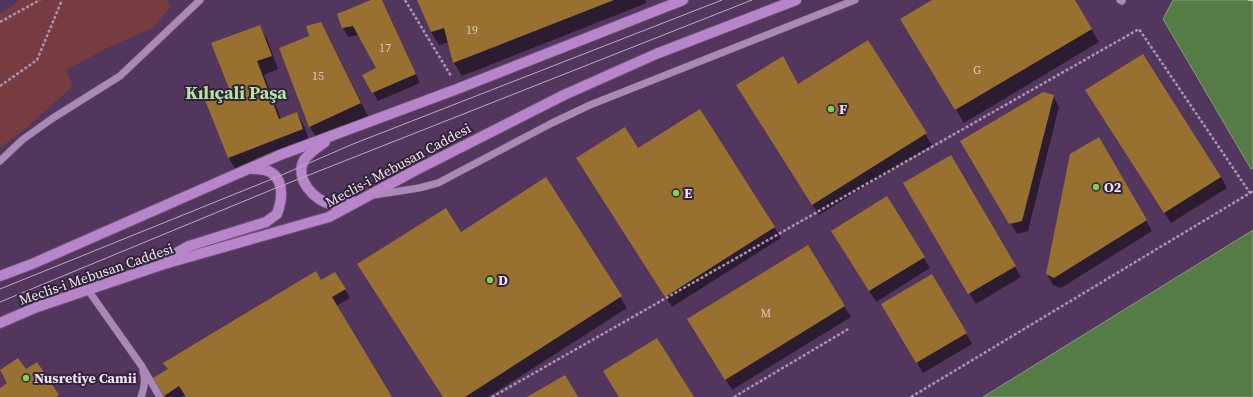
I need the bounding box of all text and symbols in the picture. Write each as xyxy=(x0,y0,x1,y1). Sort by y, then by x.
house number: 19 xyxy=(466,22,478,38)
house number: 17 xyxy=(379,40,391,56)
house number: G xyxy=(973,62,981,78)
house number: 15 xyxy=(312,68,324,84)
district label: Kılıçali Paşa xyxy=(185,80,287,105)
place label: F xyxy=(839,99,847,119)
marker: F xyxy=(826,104,836,114)
street label: Meclis-i Mebusan Caddesi xyxy=(322,118,474,212)
place label: O2 xyxy=(1104,177,1122,197)
marker: O2 xyxy=(1091,182,1101,192)
place label: E xyxy=(684,183,692,203)
marker: E xyxy=(671,188,681,198)
street label: Meclis-i Mebusan Caddesi xyxy=(16,238,176,310)
place label: D xyxy=(498,270,508,290)
marker: D xyxy=(485,275,495,285)
house number: M xyxy=(761,305,772,321)
place label: Nusretiye Camii xyxy=(34,368,137,388)
marker: Nusretiye Camii xyxy=(21,373,31,383)

